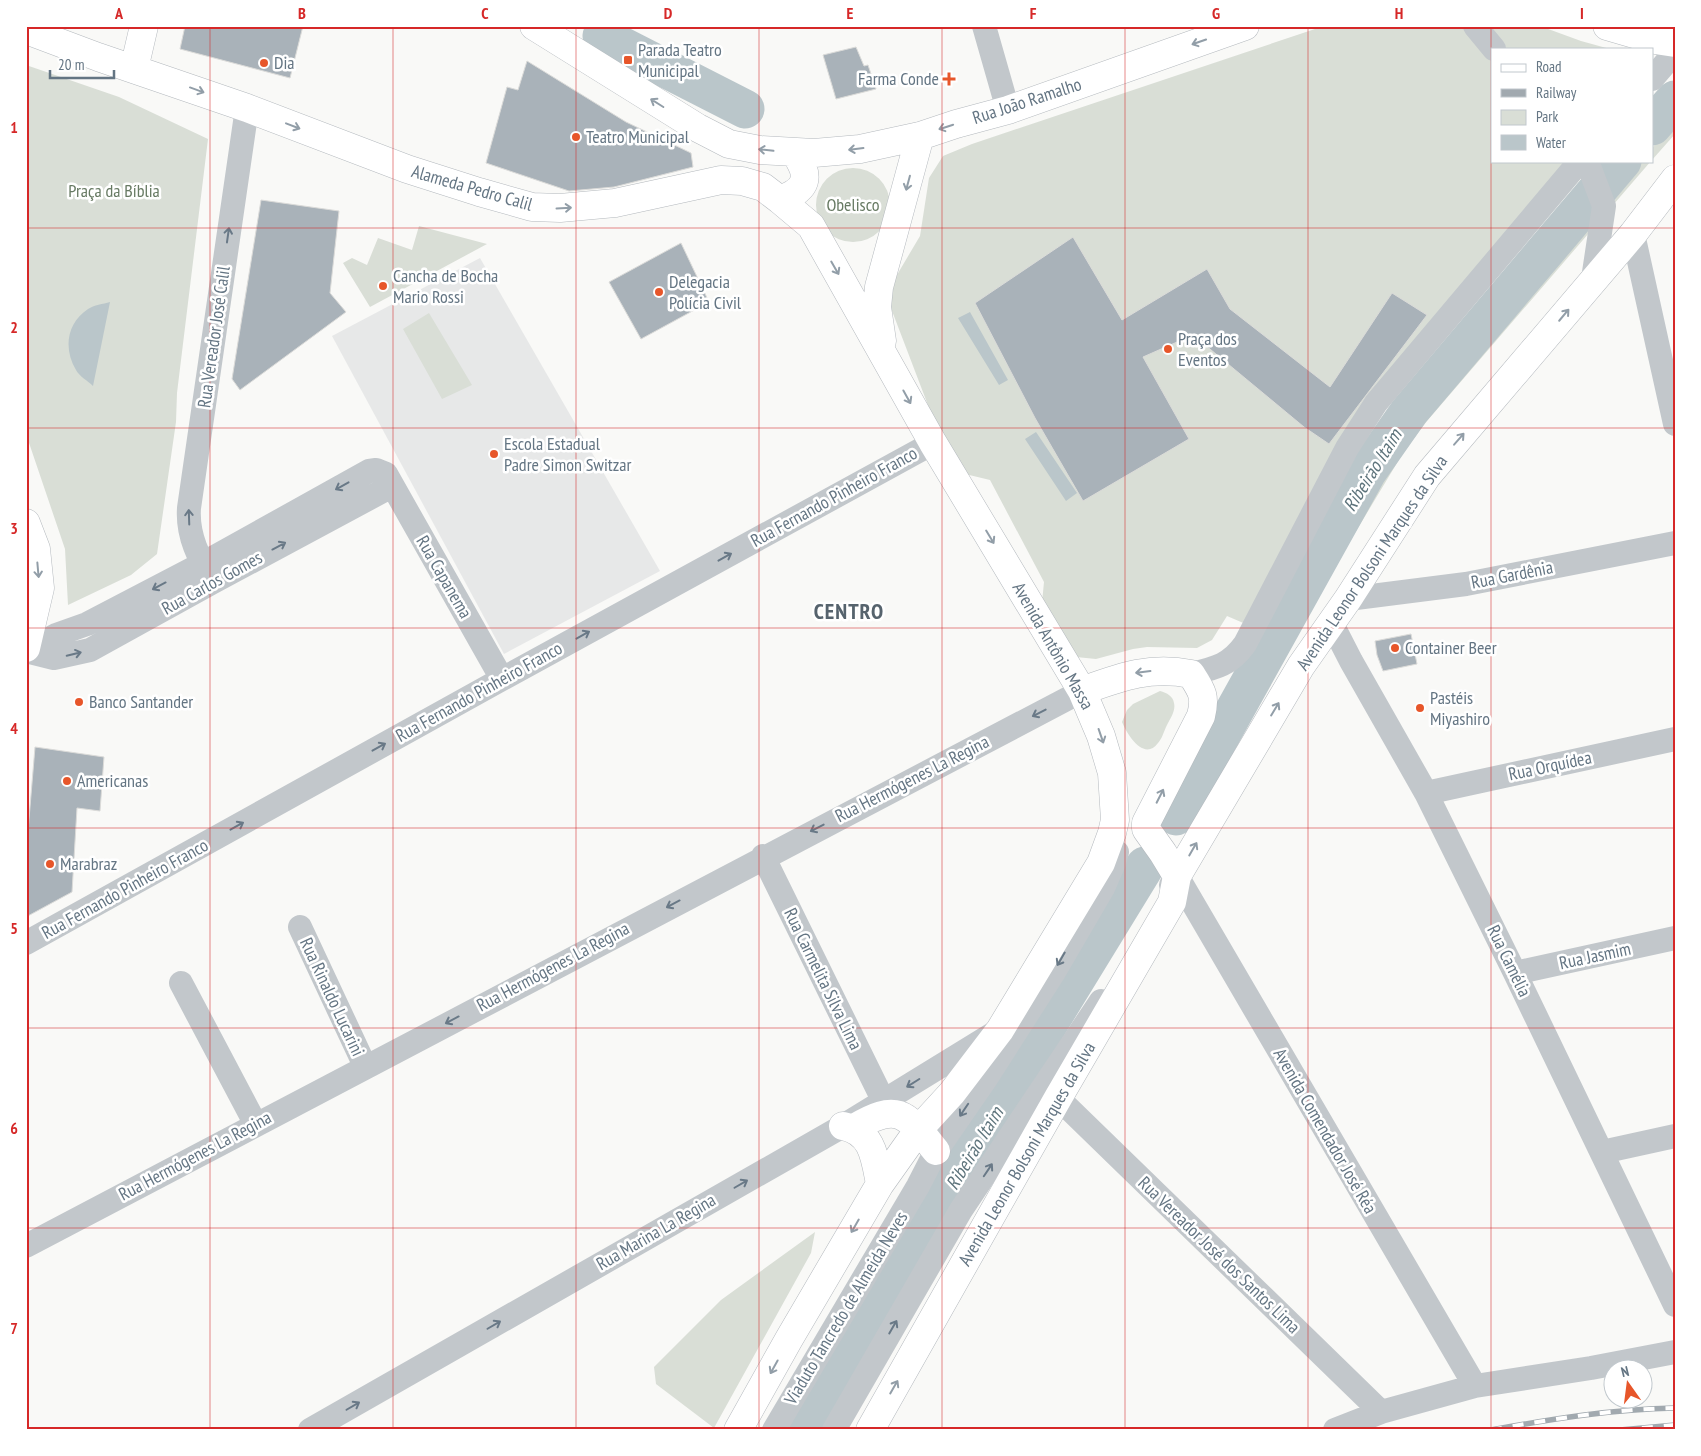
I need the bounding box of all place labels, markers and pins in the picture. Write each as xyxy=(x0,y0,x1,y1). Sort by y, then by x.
place label: Parada Teatro Municipal xyxy=(638,38,722,82)
place label: Dia xyxy=(274,51,295,74)
marker: Parada Teatro Municipal xyxy=(622,54,634,66)
marker: Dia xyxy=(258,57,270,69)
place label: Farma Conde xyxy=(858,67,939,90)
marker: Farma Conde xyxy=(943,73,955,85)
place label: Teatro Municipal xyxy=(586,125,690,148)
marker: Teatro Municipal xyxy=(570,131,582,143)
place label: Cancha de Bocha Mario Rossi xyxy=(393,264,498,308)
place label: Delegacia Polícia Civil xyxy=(669,270,742,314)
marker: Cancha de Bocha Mario Rossi xyxy=(377,280,389,292)
marker: Delegacia Polícia Civil xyxy=(653,286,665,298)
place label: Praça dos Eventos xyxy=(1178,327,1237,371)
marker: Praça dos Eventos xyxy=(1162,343,1174,355)
place label: Escola Estadual Padre Simon Switzar xyxy=(504,432,631,476)
marker: Escola Estadual Padre Simon Switzar xyxy=(488,448,500,460)
place label: Container Beer xyxy=(1405,636,1497,659)
marker: Container Beer xyxy=(1389,642,1401,654)
place label: Pastéis Miyashiro xyxy=(1430,686,1490,730)
place label: Banco Santander xyxy=(89,690,193,713)
marker: Banco Santander xyxy=(73,696,85,708)
marker: Pastéis Miyashiro xyxy=(1414,702,1426,714)
place label: Americanas xyxy=(77,769,148,792)
marker: Americanas xyxy=(61,775,73,787)
place label: Marabraz xyxy=(60,852,117,875)
marker: Marabraz xyxy=(44,858,56,870)

